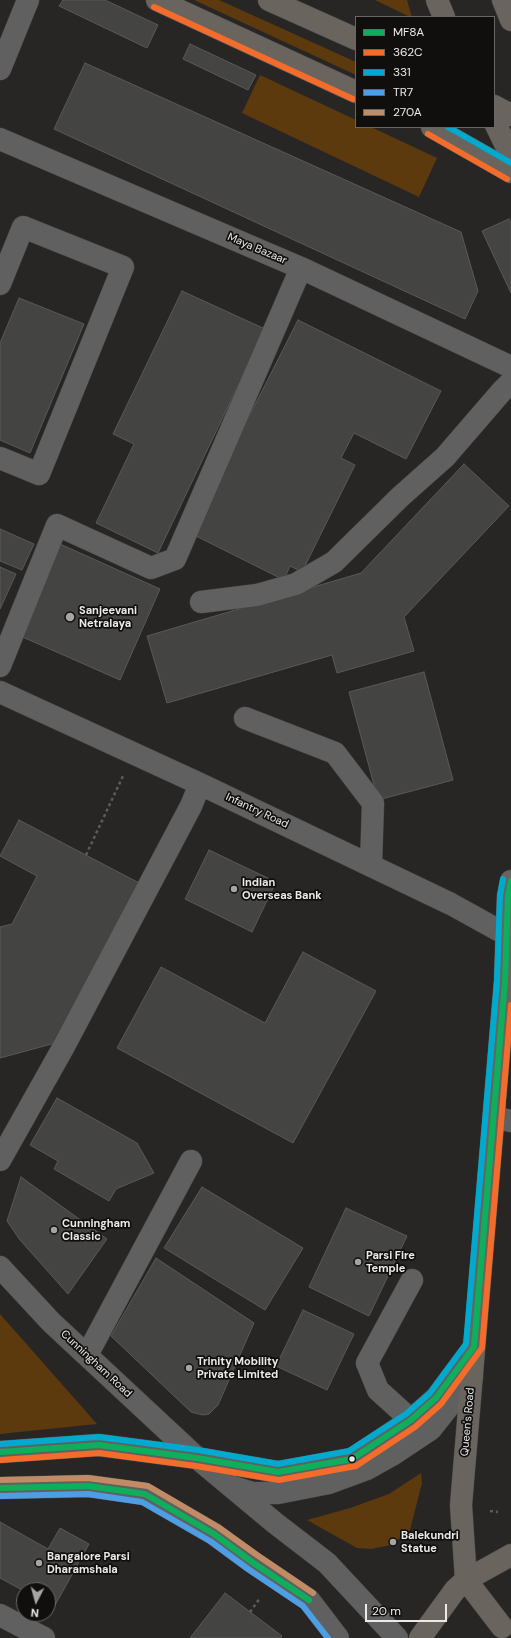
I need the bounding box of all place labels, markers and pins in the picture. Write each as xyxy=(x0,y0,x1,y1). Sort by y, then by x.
place label: Sanjeevani Netralaya xyxy=(79,604,137,630)
marker: Sanjeevani Netralaya xyxy=(64,611,76,623)
place label: Indian Overseas Bank xyxy=(242,876,322,902)
marker: Indian Overseas Bank xyxy=(229,884,239,894)
place label: Cunningham Classic xyxy=(62,1217,130,1243)
marker: Cunningham Classic xyxy=(49,1225,59,1235)
place label: Parsi Fire Temple xyxy=(366,1249,415,1275)
marker: Parsi Fire Temple xyxy=(353,1257,363,1267)
place label: Trinity Mobility Private Limited xyxy=(197,1355,278,1381)
marker: Trinity Mobility Private Limited xyxy=(184,1363,194,1373)
unlabelled marker xyxy=(347,1454,357,1464)
place label: Balekundri Statue xyxy=(401,1529,459,1555)
marker: Balekundri Statue xyxy=(388,1537,398,1547)
place label: Bangalore Parsi Dharamshala xyxy=(47,1550,130,1576)
marker: Bangalore Parsi Dharamshala xyxy=(34,1558,44,1568)

